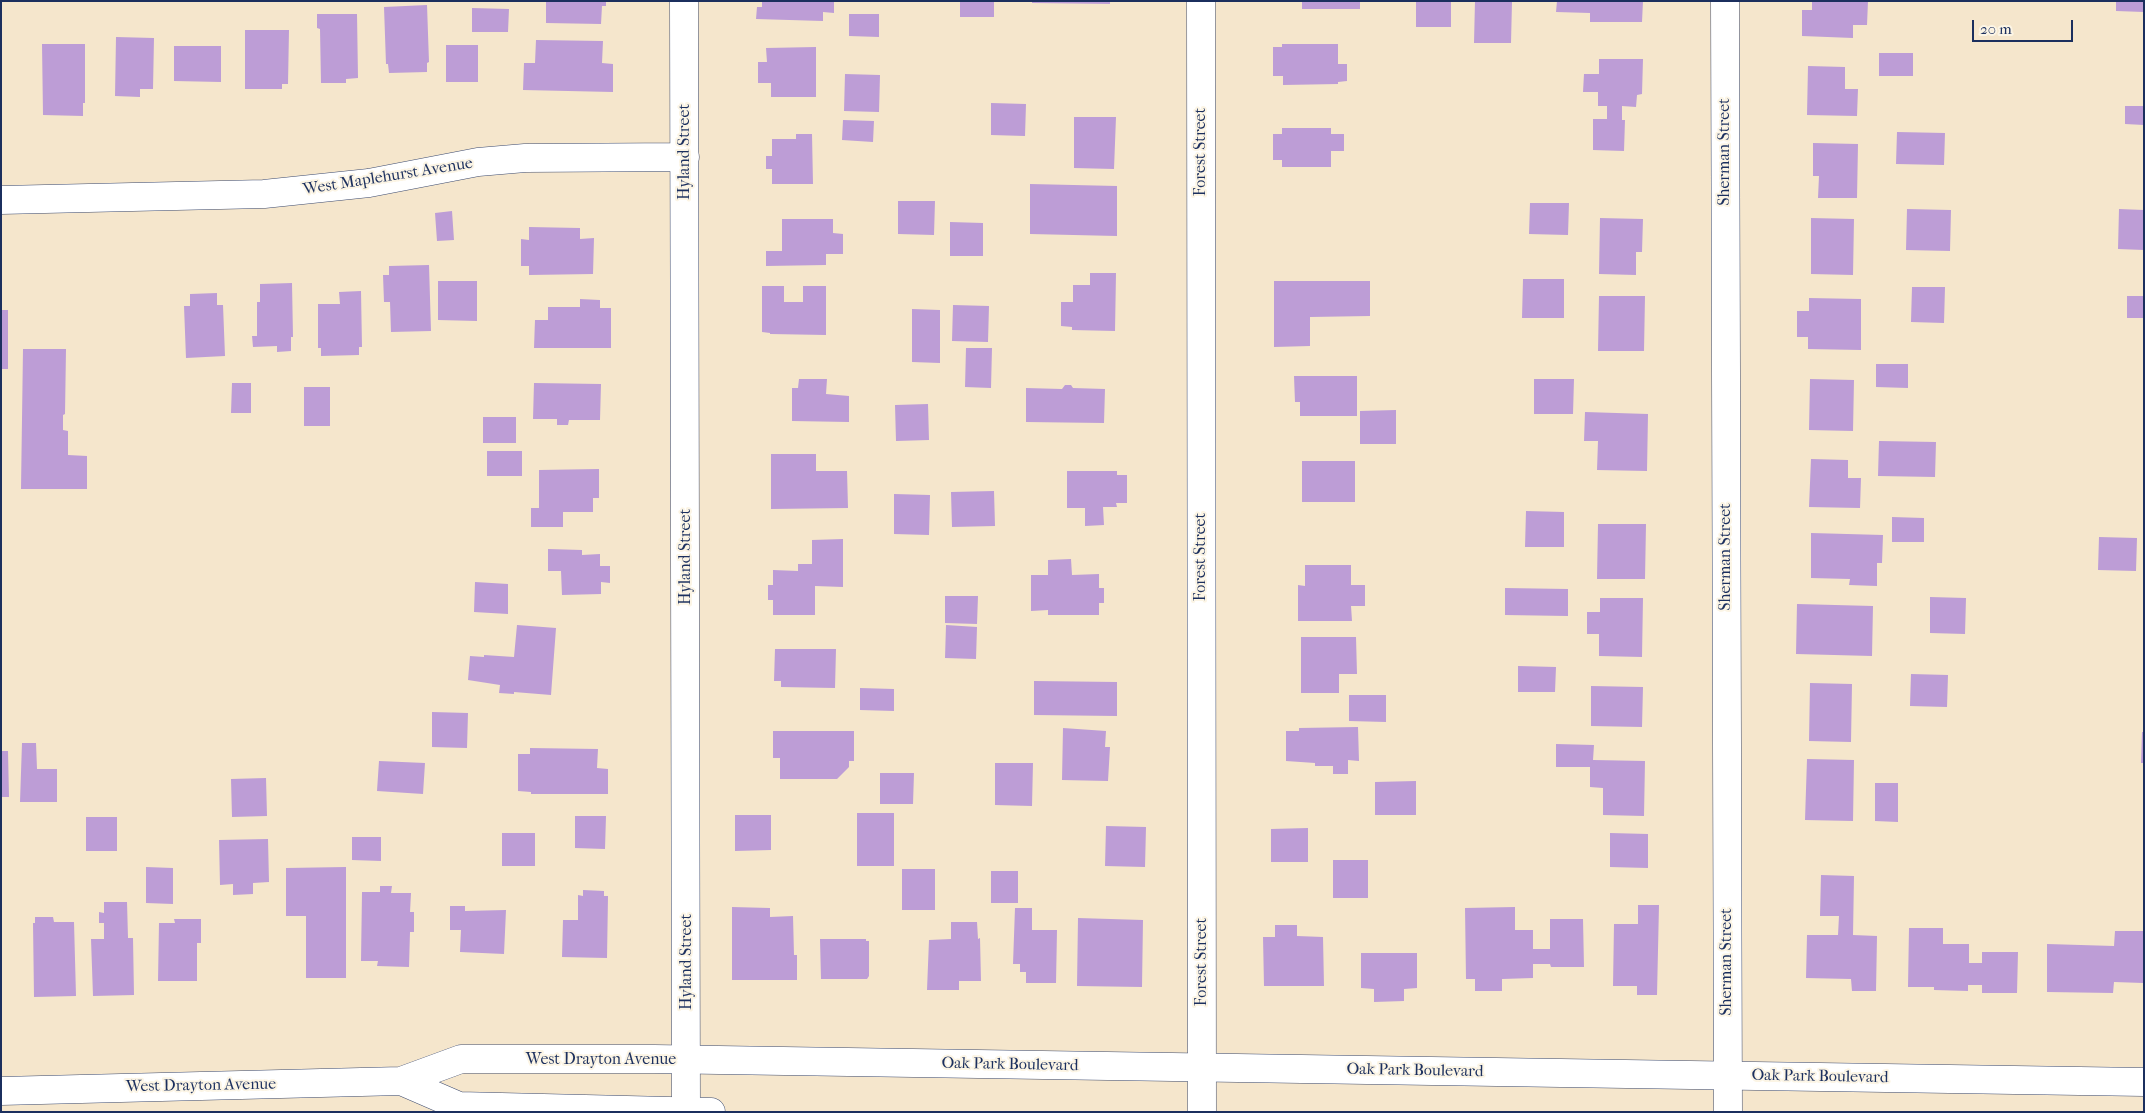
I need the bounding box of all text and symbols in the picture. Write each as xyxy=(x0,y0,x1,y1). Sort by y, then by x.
scale bar xyxy=(1975,10,2076,42)
text: 20 m xyxy=(1980,20,2012,38)
street label: Sherman Street xyxy=(1715,98,1735,206)
street label: Hyland Street xyxy=(675,104,695,200)
street label: Forest Street xyxy=(1191,108,1211,196)
street label: West Maplehurst Avenue xyxy=(302,154,474,200)
street label: Sherman Street xyxy=(1716,503,1736,611)
street label: Hyland Street xyxy=(676,509,696,605)
street label: Forest Street xyxy=(1191,513,1211,601)
street label: Sherman Street xyxy=(1717,908,1737,1016)
street label: Hyland Street xyxy=(677,914,697,1010)
street label: Forest Street xyxy=(1192,918,1212,1006)
street label: West Drayton Avenue xyxy=(526,1050,676,1070)
street label: Oak Park Boulevard xyxy=(941,1054,1079,1076)
street label: Oak Park Boulevard xyxy=(1346,1060,1484,1082)
street label: Oak Park Boulevard xyxy=(1751,1066,1889,1088)
street label: West Drayton Avenue xyxy=(126,1075,276,1097)

